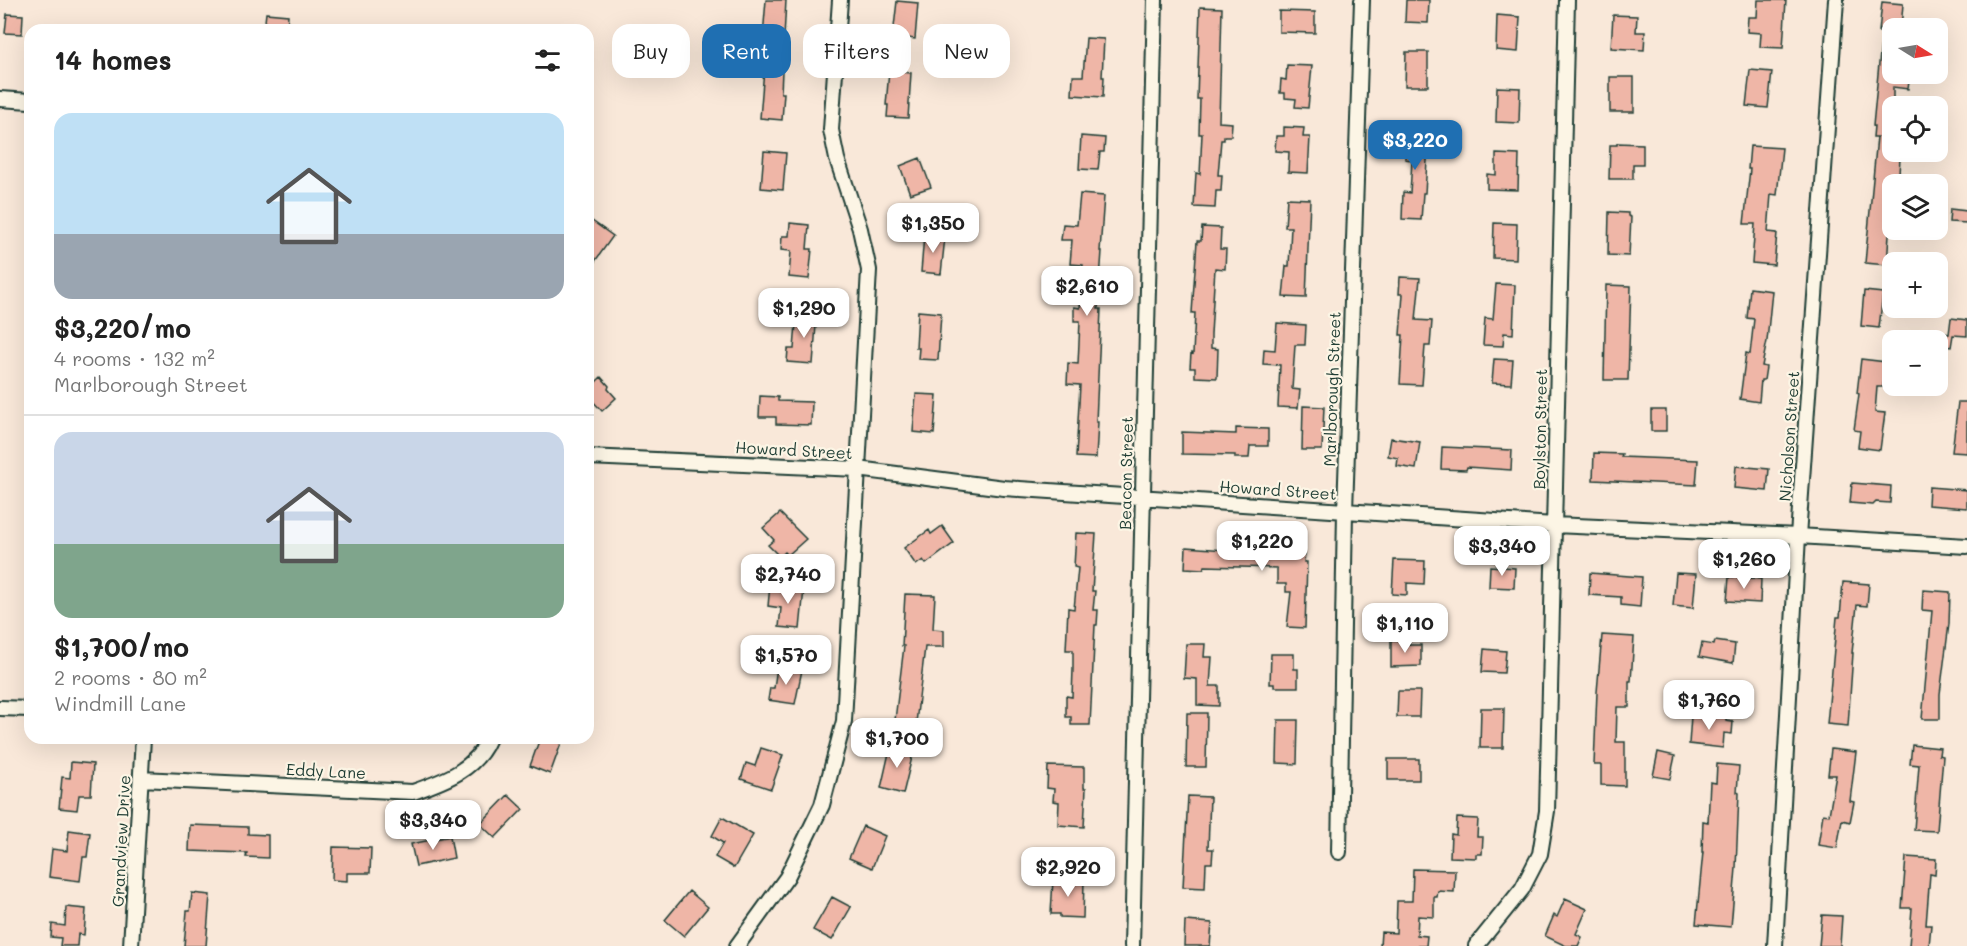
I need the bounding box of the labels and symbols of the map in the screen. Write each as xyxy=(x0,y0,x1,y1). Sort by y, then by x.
north arrow xyxy=(1882,18,1948,84)
pin: $3,220 xyxy=(1366,120,1464,171)
pin: $1,350 xyxy=(884,203,982,254)
pin: $2,610 xyxy=(1038,266,1136,317)
pin: $1,290 xyxy=(755,288,853,339)
street label: Marlborough Street xyxy=(1318,311,1345,467)
street label: Boylston Street xyxy=(1528,368,1551,490)
street label: Nicholson Street xyxy=(1773,370,1804,502)
street label: Beacon Street xyxy=(1114,416,1137,530)
street label: Howard Street xyxy=(735,436,853,463)
street label: Howard Street xyxy=(1219,475,1337,504)
pin: $1,220 xyxy=(1213,521,1311,572)
pin: $3,340 xyxy=(1453,526,1551,577)
pin: $1,260 xyxy=(1695,539,1793,590)
pin: $2,740 xyxy=(739,554,837,605)
pin: $1,110 xyxy=(1356,603,1454,654)
pin: $1,570 xyxy=(737,635,835,686)
pin: $1,760 xyxy=(1660,680,1758,731)
pin: $1,700 xyxy=(848,718,946,769)
street label: Eddy Lane xyxy=(285,758,367,783)
street label: Grandview Drive xyxy=(107,775,134,907)
pin: $3,340 xyxy=(384,800,482,851)
pin: $2,920 xyxy=(1019,847,1117,898)

